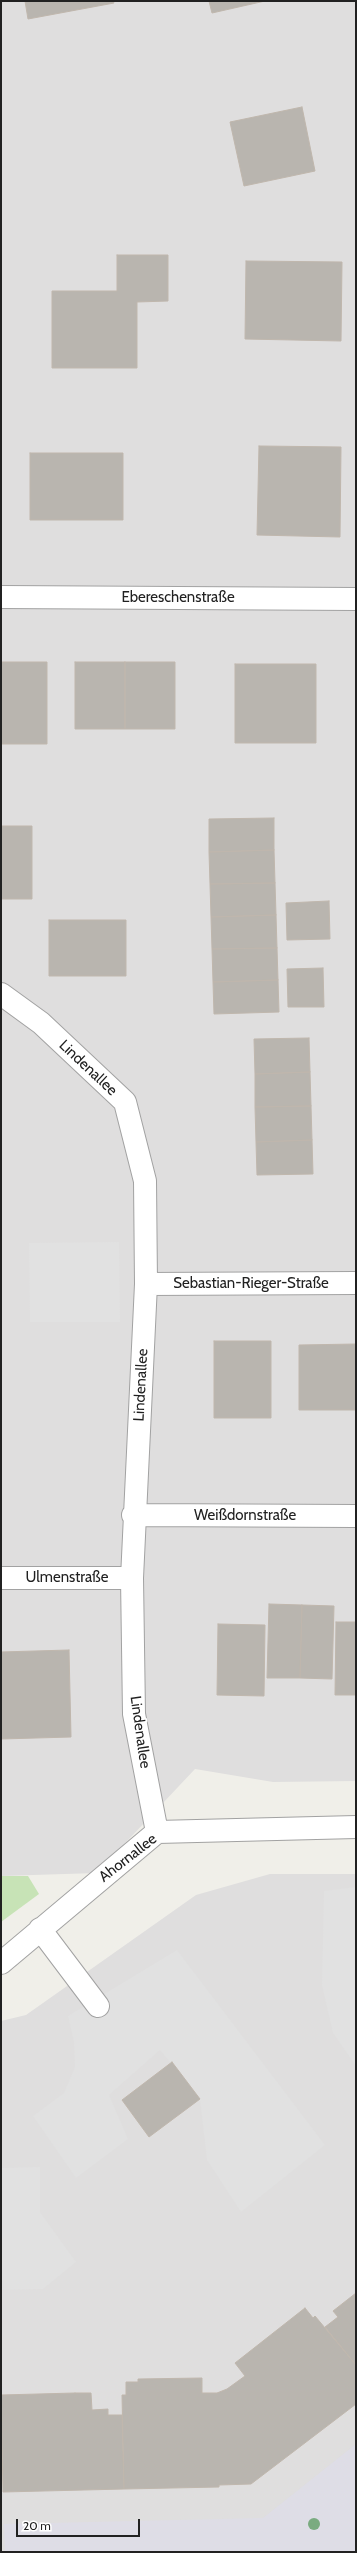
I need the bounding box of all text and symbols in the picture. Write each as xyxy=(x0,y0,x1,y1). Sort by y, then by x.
street label: Ebereschenstraße xyxy=(121,589,235,607)
street label: Lindenallee xyxy=(55,1037,121,1099)
street label: Sebastian-Rieger-Straße xyxy=(173,1275,329,1293)
street label: Lindenallee xyxy=(130,1348,152,1422)
street label: Weißdornstraße xyxy=(194,1507,296,1525)
street label: Ulmenstraße xyxy=(26,1569,108,1587)
street label: Lindenallee xyxy=(126,1695,154,1769)
street label: Ahornallee xyxy=(96,1830,160,1886)
scale bar xyxy=(18,2511,142,2537)
text: 20 m xyxy=(23,2518,51,2533)

